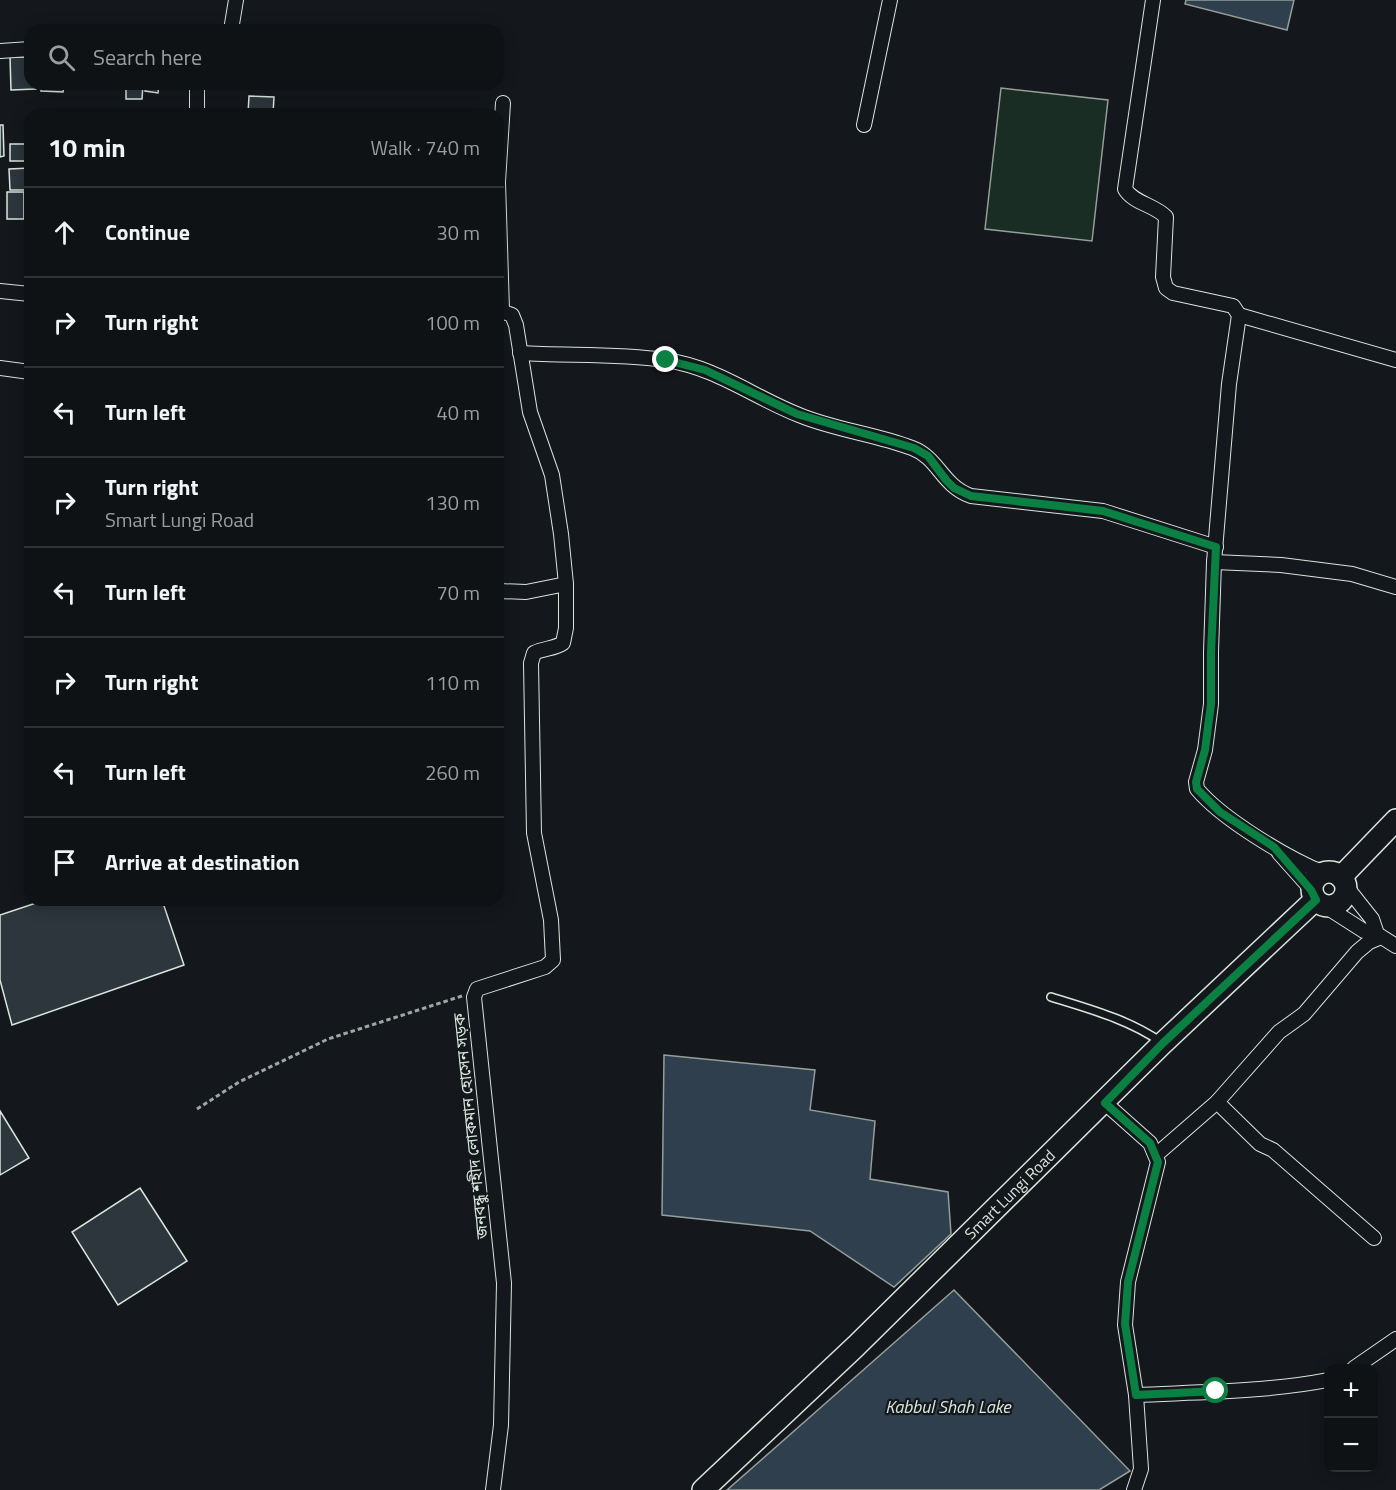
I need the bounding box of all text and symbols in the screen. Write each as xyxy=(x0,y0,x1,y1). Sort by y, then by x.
search box xyxy=(24,24,504,90)
text: Search here xyxy=(93,40,202,74)
icon: search xyxy=(45,41,78,74)
text: 10 min xyxy=(48,128,126,167)
text: Walk · 740 m xyxy=(371,132,480,163)
text: Continue xyxy=(105,215,190,249)
icon: ahead xyxy=(48,216,81,249)
text: 30 m xyxy=(436,217,480,248)
text: Turn right xyxy=(105,305,199,339)
icon: right xyxy=(48,306,81,339)
text: 100 m xyxy=(425,307,480,338)
route end xyxy=(652,346,678,372)
text: Turn left xyxy=(105,395,186,429)
icon: left xyxy=(48,396,81,429)
text: 40 m xyxy=(436,397,480,428)
text: Turn right xyxy=(105,470,199,504)
icon: right xyxy=(48,486,81,519)
text: 130 m xyxy=(425,487,480,518)
text: Smart Lungi Road xyxy=(105,504,254,535)
text: Turn left xyxy=(105,575,186,609)
icon: left xyxy=(48,576,81,609)
text: 70 m xyxy=(436,577,480,608)
text: Turn right xyxy=(105,665,199,699)
icon: right xyxy=(48,666,81,699)
text: 110 m xyxy=(425,667,480,698)
text: Turn left xyxy=(105,755,186,789)
icon: left xyxy=(48,756,81,789)
text: 260 m xyxy=(425,757,480,788)
text: Arrive at destination xyxy=(105,845,300,879)
icon: arrive xyxy=(48,846,81,879)
street label: জনবন্ধু শহীদ লোকমান হোসেন সড়ক xyxy=(446,1011,494,1241)
street label: Smart Lungi Road xyxy=(959,1144,1061,1245)
map controls xyxy=(1324,1364,1378,1472)
button: + xyxy=(1324,1364,1378,1418)
route start xyxy=(1202,1377,1228,1403)
water label: Kabbul Shah Lake xyxy=(885,1393,1012,1420)
button: − xyxy=(1324,1418,1378,1472)

